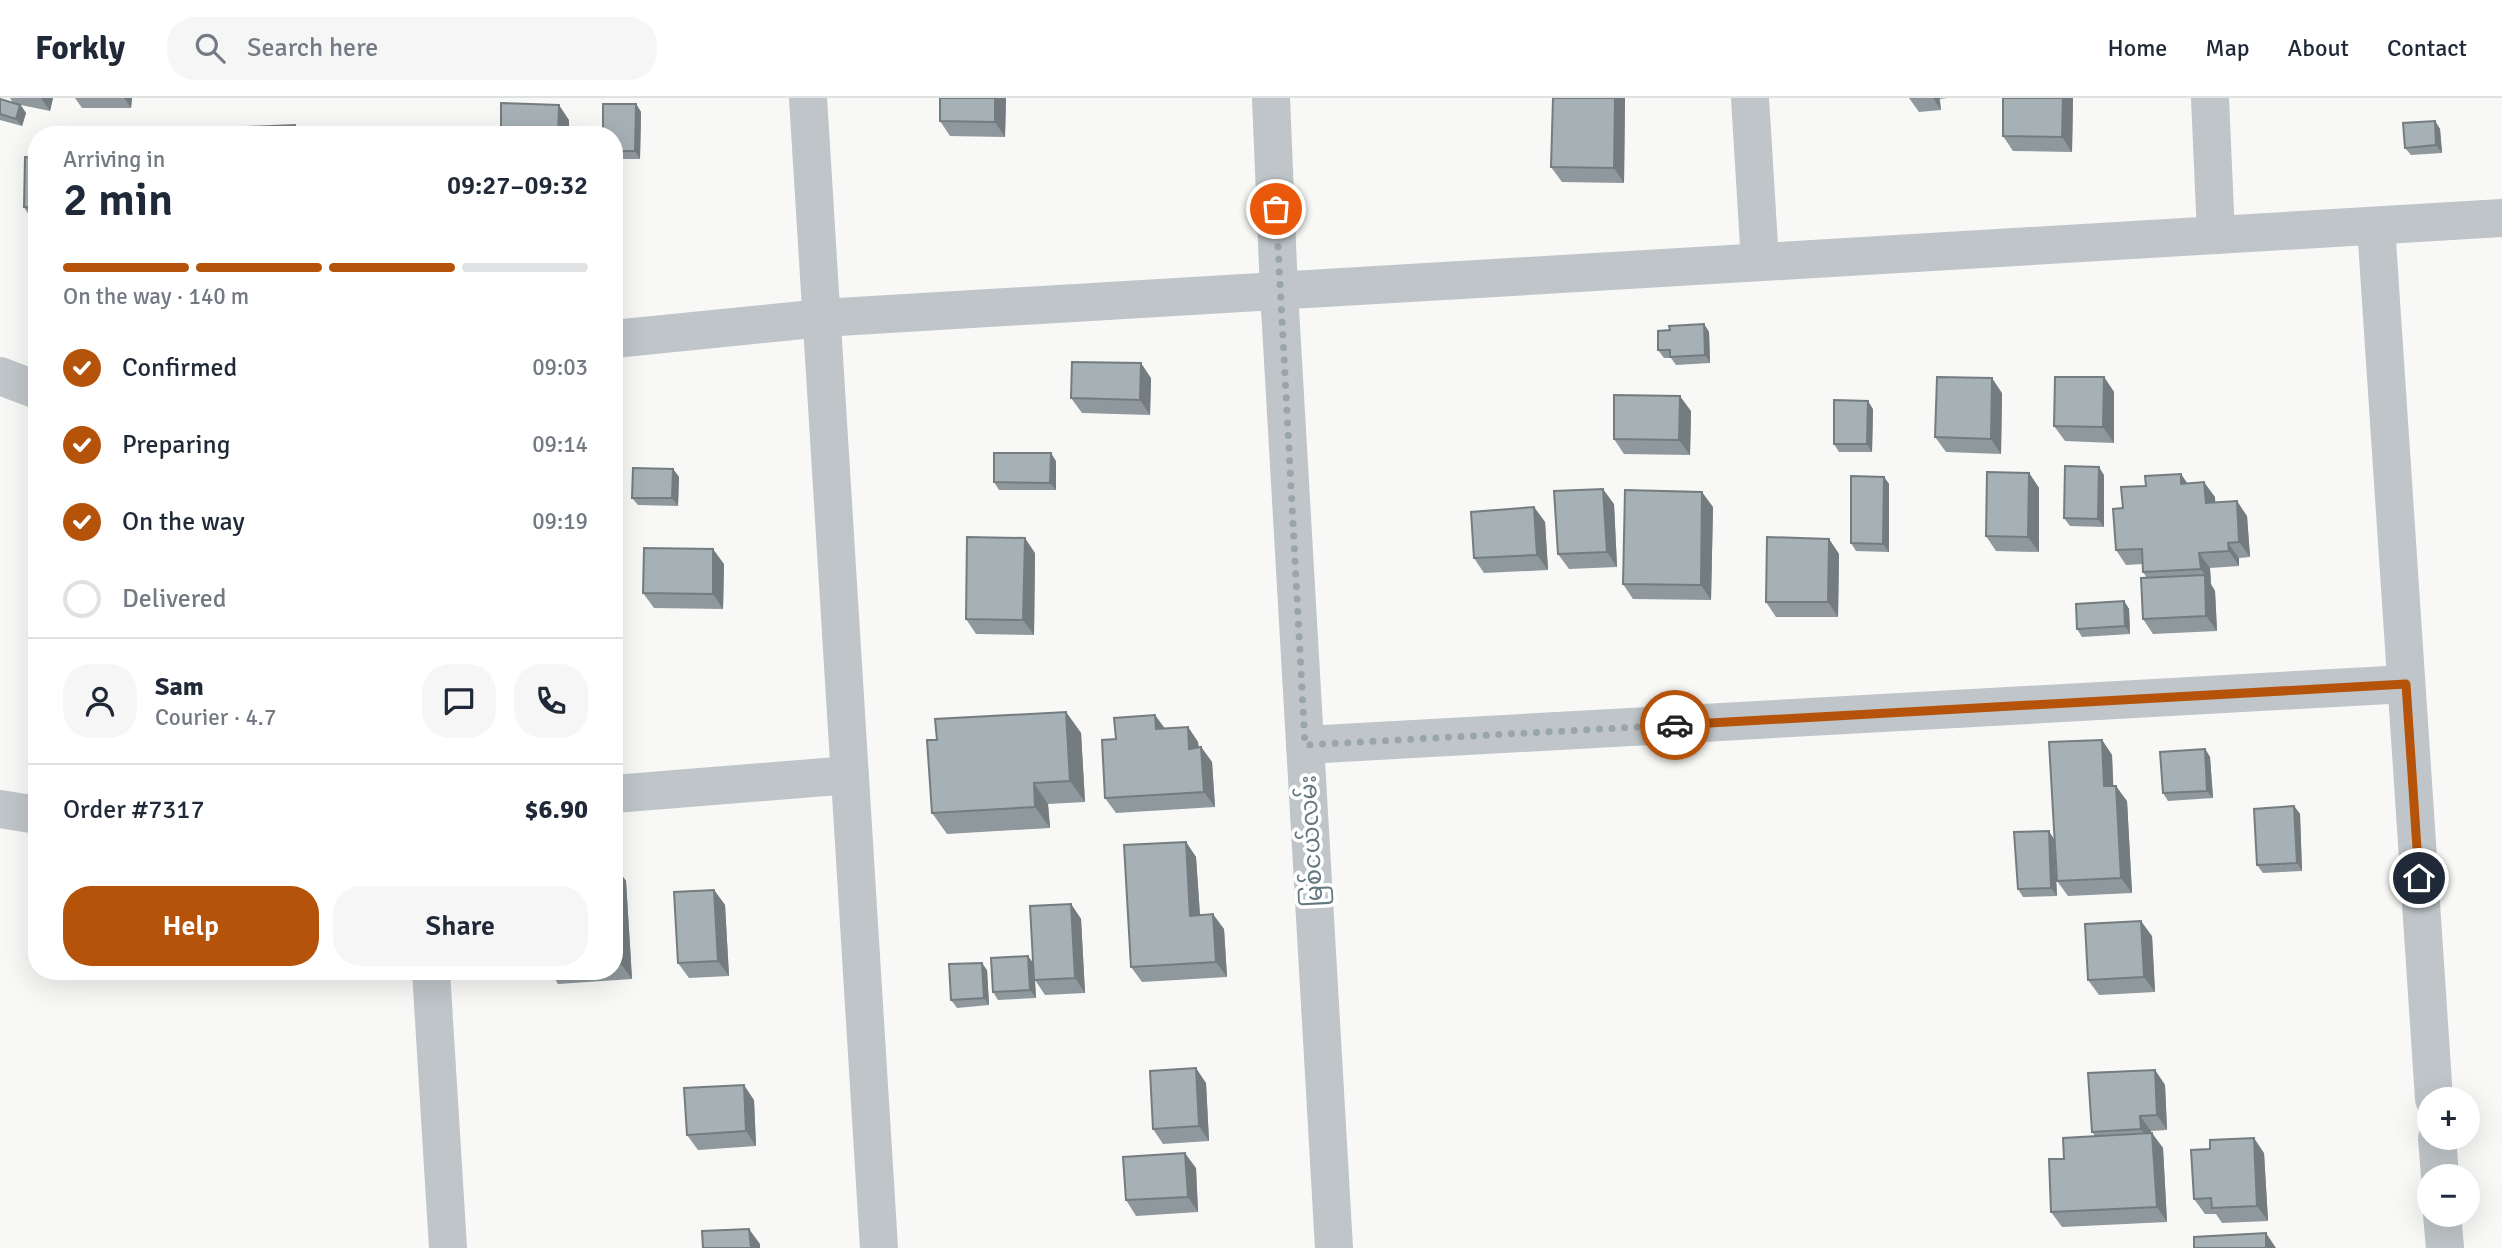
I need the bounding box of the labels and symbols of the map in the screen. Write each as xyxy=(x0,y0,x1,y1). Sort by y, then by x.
pin xyxy=(1246,179,1306,239)
courier xyxy=(1640,690,1710,760)
street label: မြစ်ငယ်လမ်း xyxy=(1292,774,1333,908)
pin xyxy=(2389,848,2449,908)

